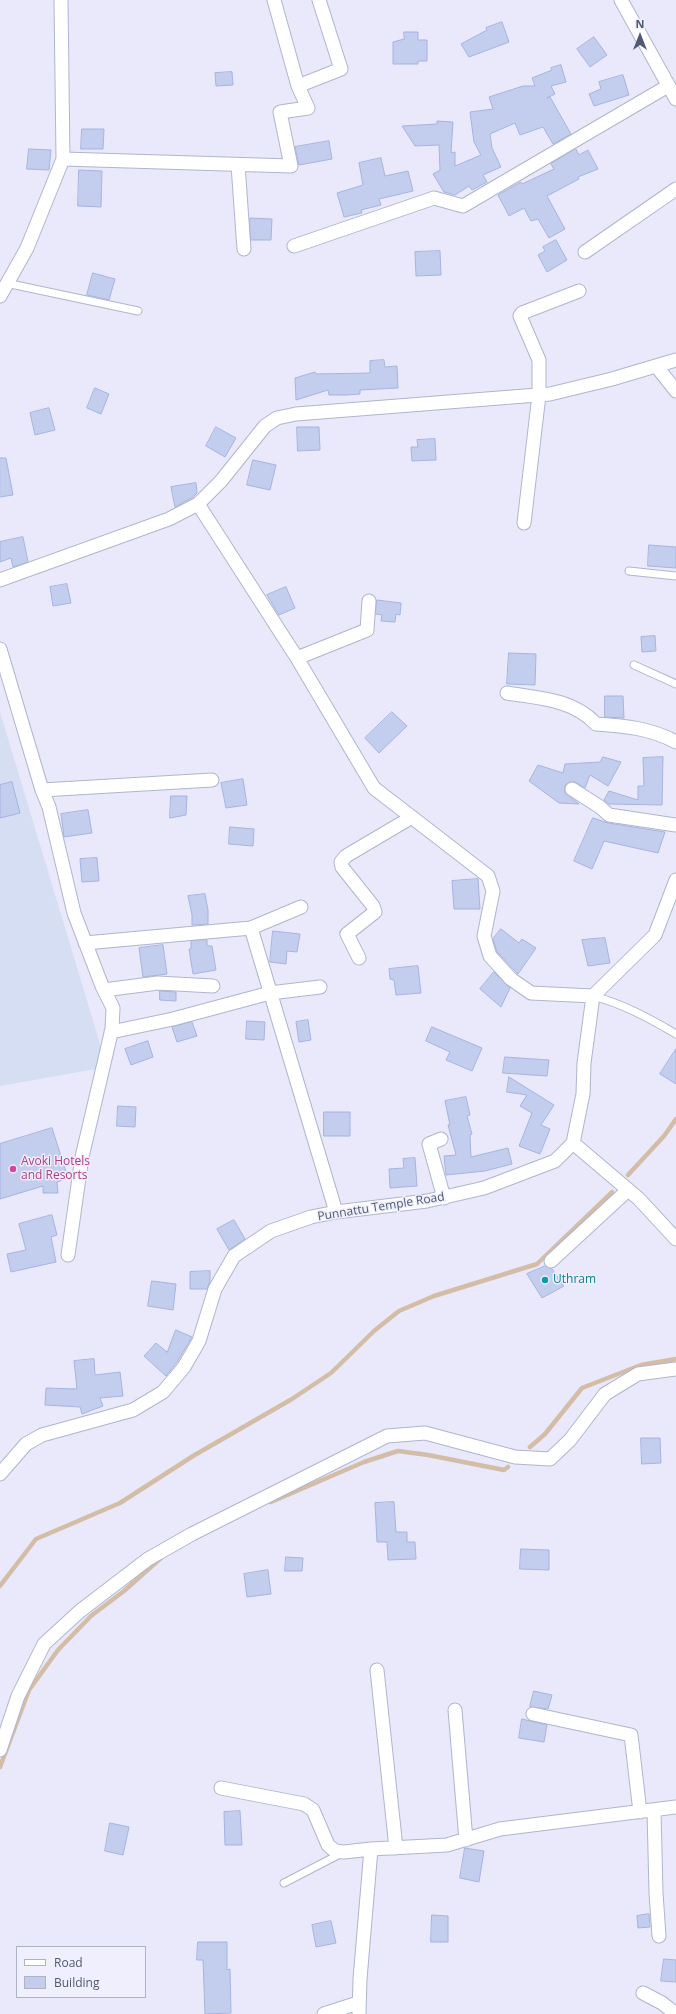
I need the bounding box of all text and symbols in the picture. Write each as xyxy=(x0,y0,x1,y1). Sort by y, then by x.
north arrow xyxy=(620,16,660,56)
text: N xyxy=(636,16,644,31)
place label: Avoki Hotels and Resorts xyxy=(21,1155,90,1183)
marker: Avoki Hotels and Resorts xyxy=(8,1164,18,1174)
street label: Punnattu Temple Road xyxy=(317,1190,445,1224)
place label: Uthram xyxy=(553,1273,596,1287)
marker: Uthram xyxy=(540,1275,550,1285)
legend xyxy=(16,1946,146,1998)
text: Road xyxy=(54,1954,83,1971)
text: Building xyxy=(54,1974,99,1991)

